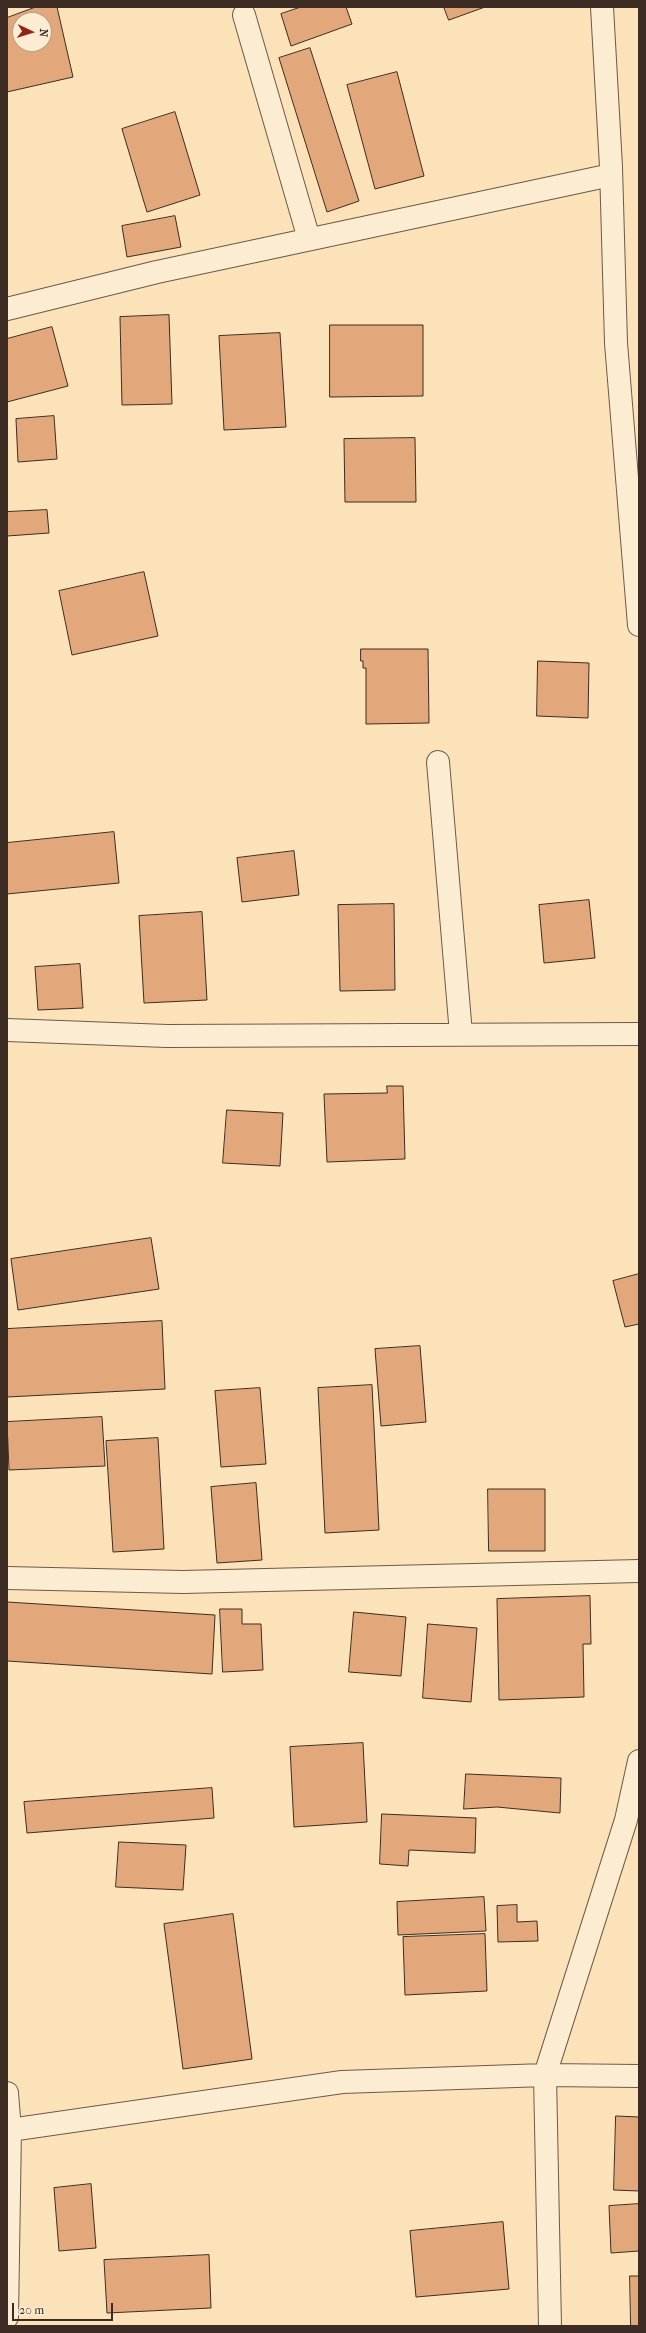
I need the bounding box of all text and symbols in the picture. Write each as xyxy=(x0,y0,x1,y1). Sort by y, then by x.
north arrow xyxy=(12,12,52,52)
text: N xyxy=(37,28,50,37)
scale bar xyxy=(14,2295,115,2321)
text: 20 m xyxy=(19,2303,44,2317)

